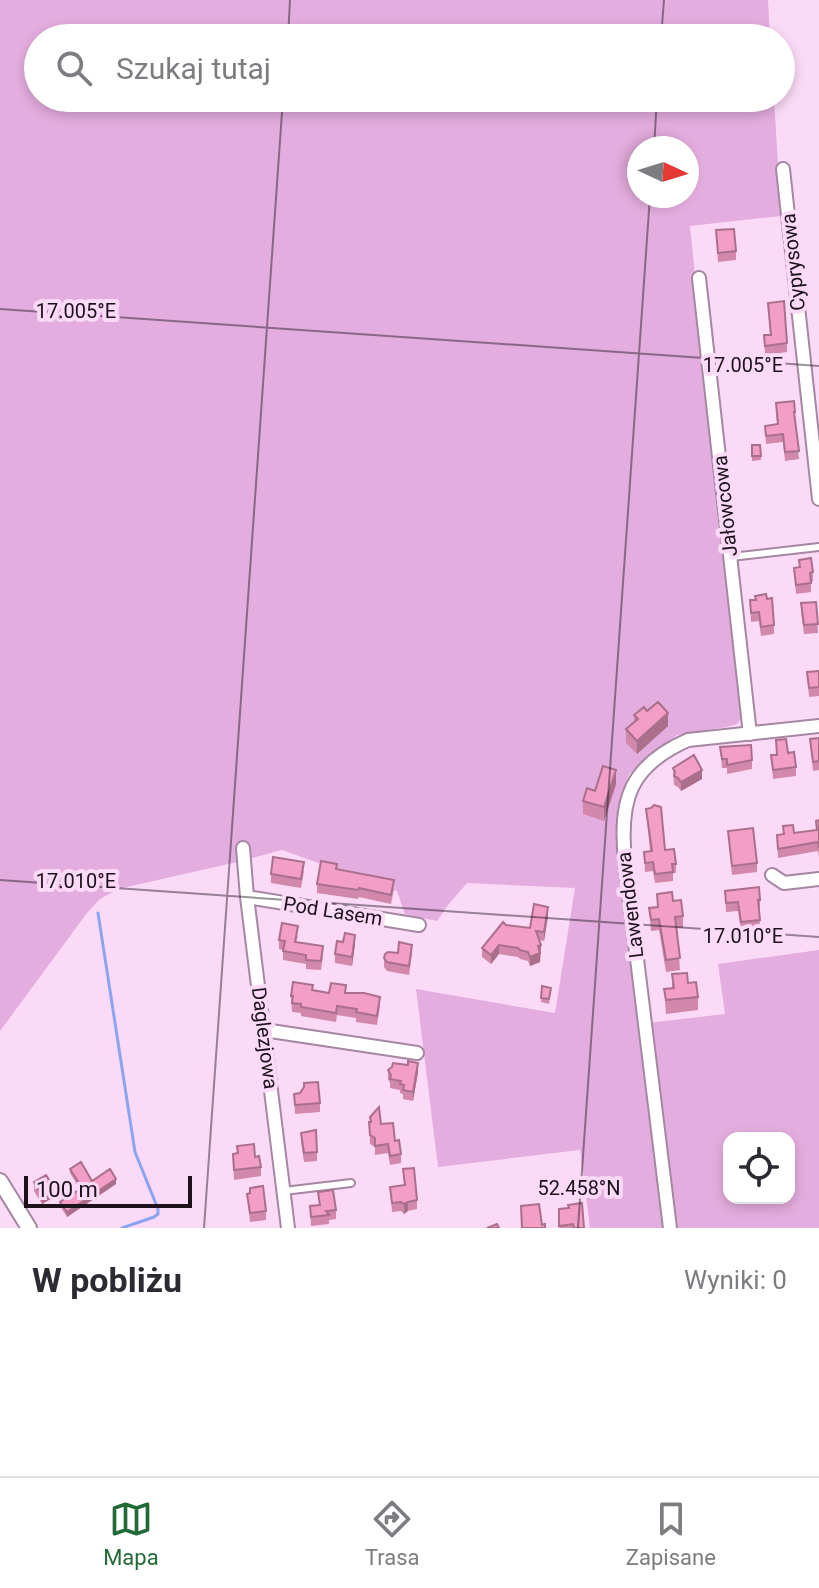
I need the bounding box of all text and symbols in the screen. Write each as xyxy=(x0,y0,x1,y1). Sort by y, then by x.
search box xyxy=(24,24,795,112)
icon: search xyxy=(52,46,96,90)
text: Szukaj tutaj xyxy=(116,51,271,86)
north arrow xyxy=(627,136,699,208)
street label: Cyprysowa xyxy=(776,212,810,312)
text: 17.005°E xyxy=(36,299,116,323)
text: 17.005°E xyxy=(703,353,783,377)
street label: Jałowcowa xyxy=(708,454,742,558)
street label: Lawendowa xyxy=(612,850,648,960)
text: 17.010°E xyxy=(36,869,116,893)
street label: Pod Lasem xyxy=(282,891,384,931)
text: 17.010°E xyxy=(703,924,783,948)
street label: Daglezjowa xyxy=(247,986,283,1090)
map controls xyxy=(723,1132,795,1204)
button: locate xyxy=(723,1132,795,1204)
scale bar xyxy=(24,1172,192,1208)
text: 52.458°N xyxy=(537,1176,621,1200)
text: 100 m xyxy=(36,1177,98,1202)
text: W pobliżu xyxy=(32,1260,182,1300)
text: Wyniki: 0 xyxy=(684,1265,787,1295)
tab: Mapa xyxy=(103,1497,159,1570)
tab: Trasa xyxy=(365,1497,420,1570)
tab: Zapisane xyxy=(626,1497,716,1570)

